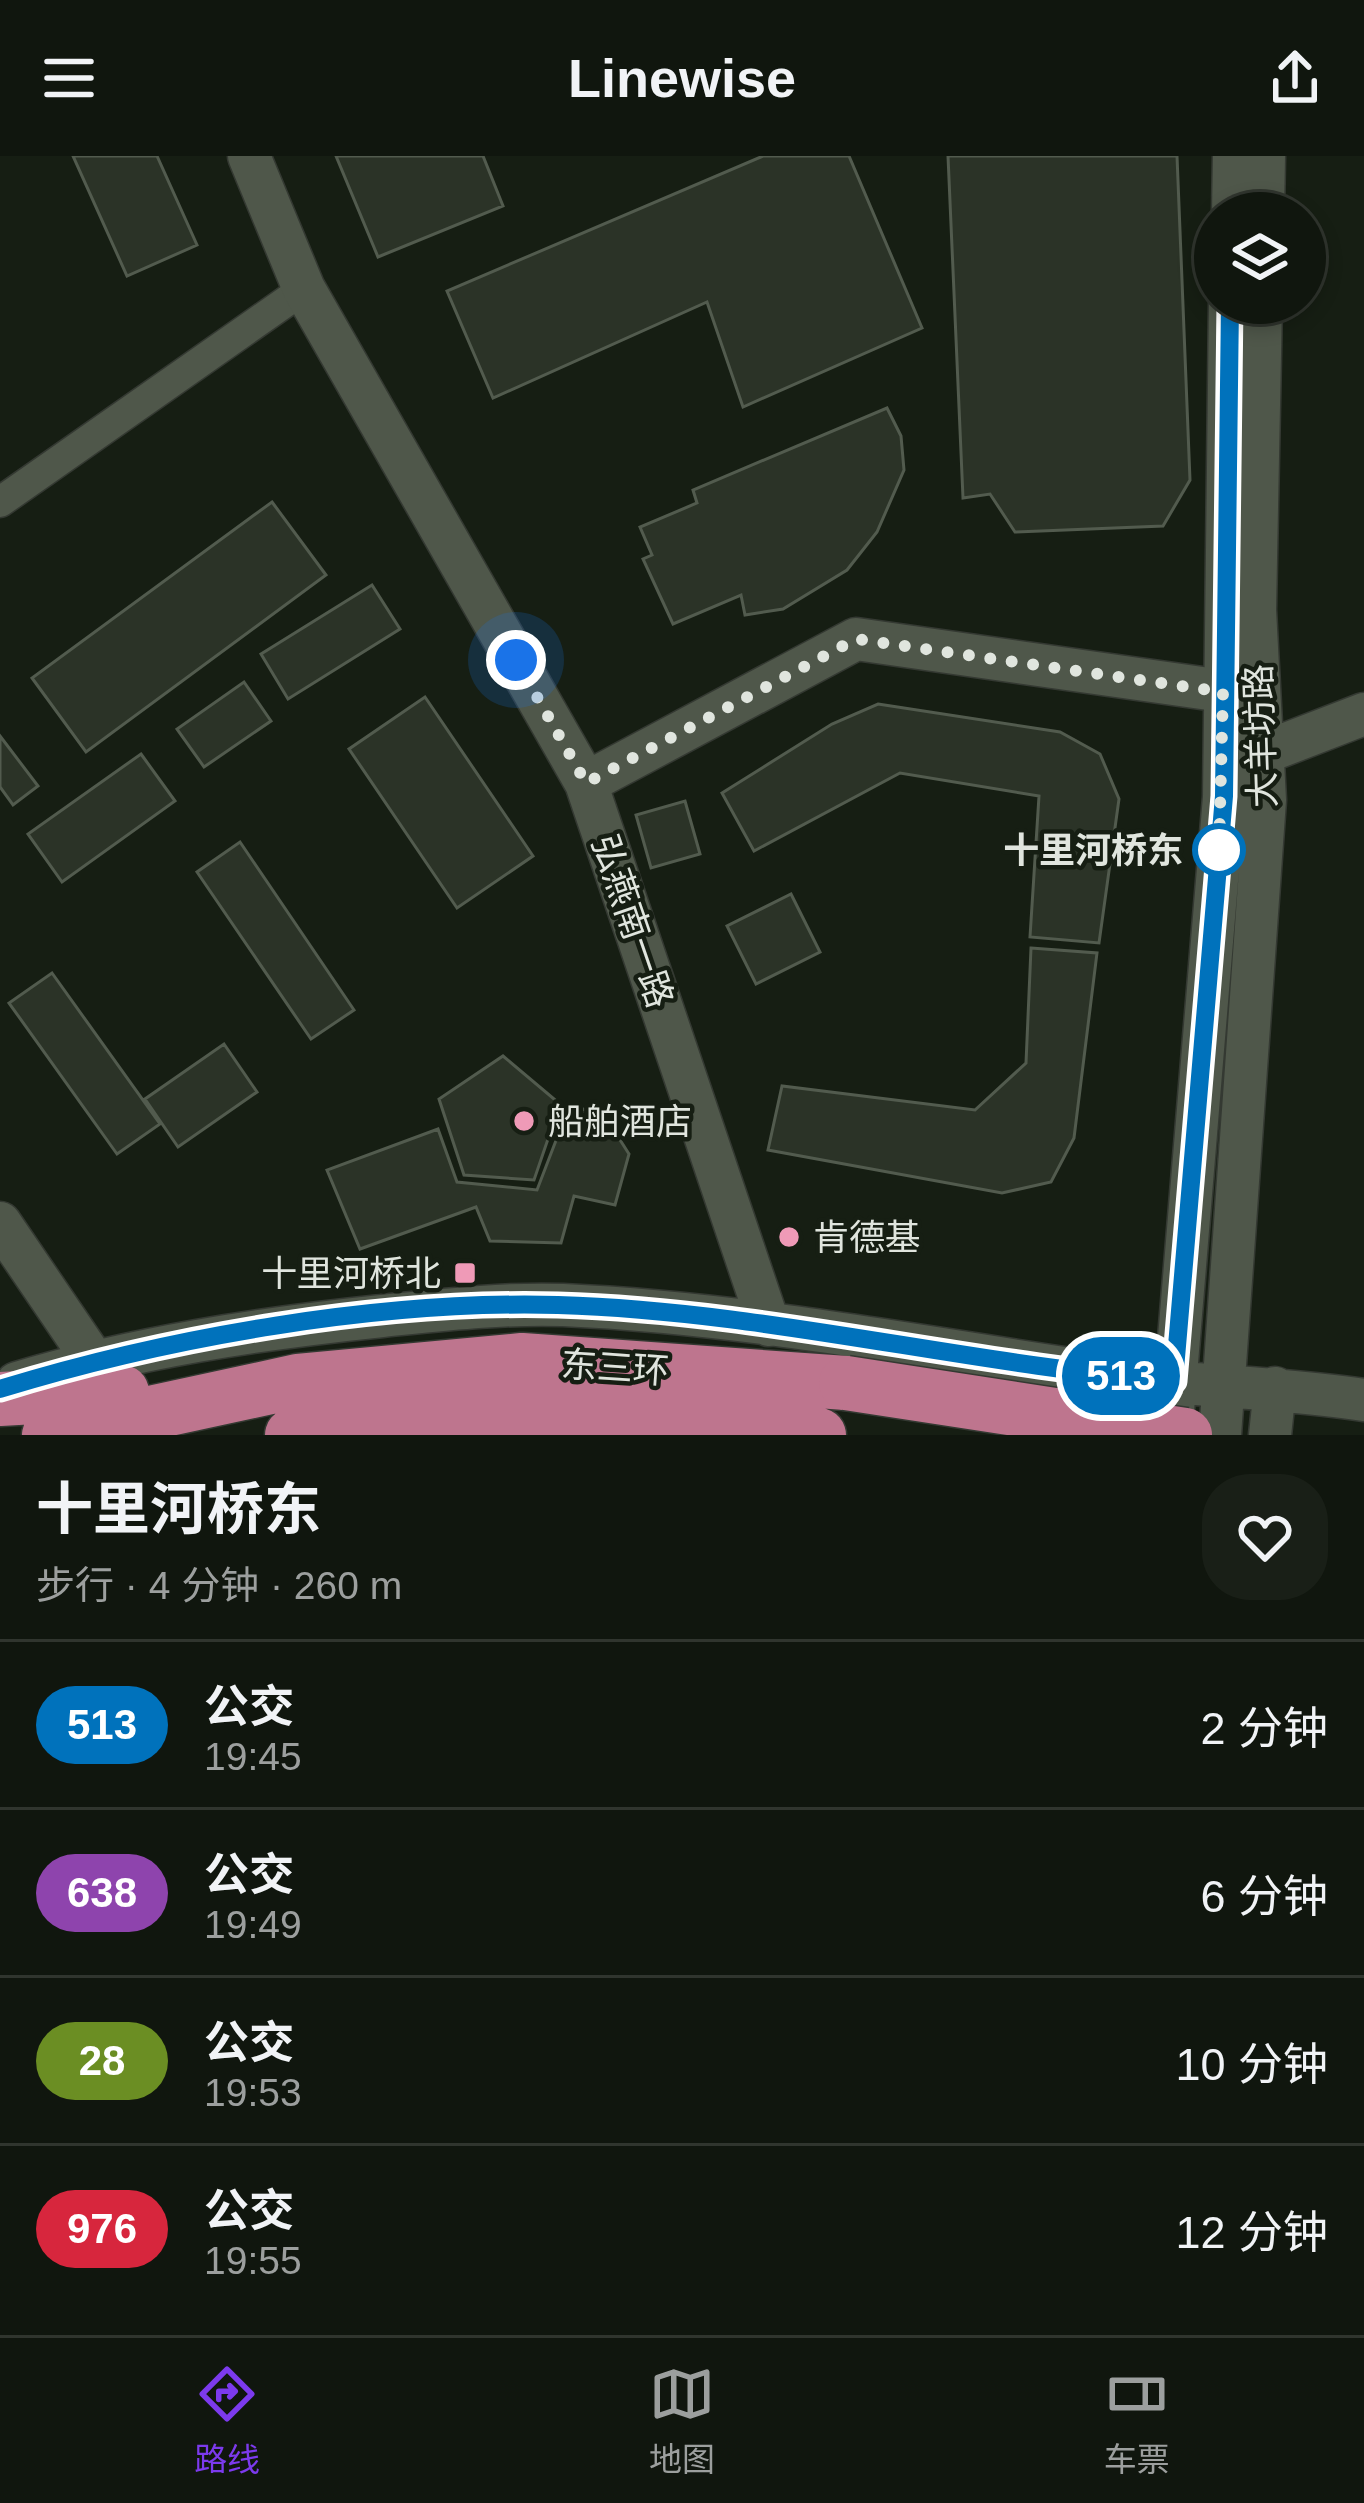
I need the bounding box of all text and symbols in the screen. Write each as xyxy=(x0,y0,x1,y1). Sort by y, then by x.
icon: menu xyxy=(36,45,102,111)
icon: share xyxy=(1262,45,1328,111)
text: Linewise xyxy=(568,48,796,108)
map controls xyxy=(1194,192,1326,324)
button: layers xyxy=(1194,192,1326,324)
your location xyxy=(486,630,546,690)
street label: 大羊坊路 xyxy=(1237,663,1284,809)
marker: 十里河桥东 xyxy=(1194,825,1244,875)
street label: 弘燕南一路 xyxy=(584,829,681,1013)
place label: 十里河桥东 xyxy=(1003,830,1183,871)
place label: 船舶酒店 xyxy=(548,1101,692,1142)
marker: 船舶酒店 xyxy=(511,1108,537,1134)
place label: 肯德基 xyxy=(813,1217,921,1258)
marker: 肯德基 xyxy=(776,1224,802,1250)
place label: 十里河桥北 xyxy=(261,1253,441,1294)
marker: 十里河桥北 xyxy=(452,1260,478,1286)
line badge: 513 xyxy=(1052,1337,1190,1415)
street label: 东三环 xyxy=(560,1343,670,1392)
text: 513 xyxy=(1086,1352,1156,1399)
button: heart xyxy=(1202,1474,1328,1600)
text: 十里河桥东 xyxy=(36,1477,321,1541)
text: 步行 · 4 分钟 · 260 m xyxy=(36,1564,402,1607)
text: 公交 xyxy=(204,1681,294,1732)
text: 513 xyxy=(67,1701,137,1748)
text: 2 分钟 xyxy=(1200,1703,1328,1754)
text: 19:45 xyxy=(204,1735,302,1778)
text: 公交 xyxy=(204,1849,294,1900)
text: 638 xyxy=(67,1869,137,1916)
text: 6 分钟 xyxy=(1200,1871,1328,1922)
text: 19:49 xyxy=(204,1903,302,1946)
text: 公交 xyxy=(204,2017,294,2068)
text: 28 xyxy=(79,2037,125,2084)
text: 10 分钟 xyxy=(1175,2039,1328,2090)
text: 19:53 xyxy=(204,2071,302,2114)
text: 公交 xyxy=(204,2185,294,2236)
text: 976 xyxy=(67,2205,137,2252)
text: 12 分钟 xyxy=(1175,2207,1328,2258)
text: 19:55 xyxy=(204,2239,302,2282)
tab: 路线 xyxy=(194,2361,260,2481)
tab: 地图 xyxy=(649,2361,715,2481)
tab: 车票 xyxy=(1104,2361,1170,2481)

